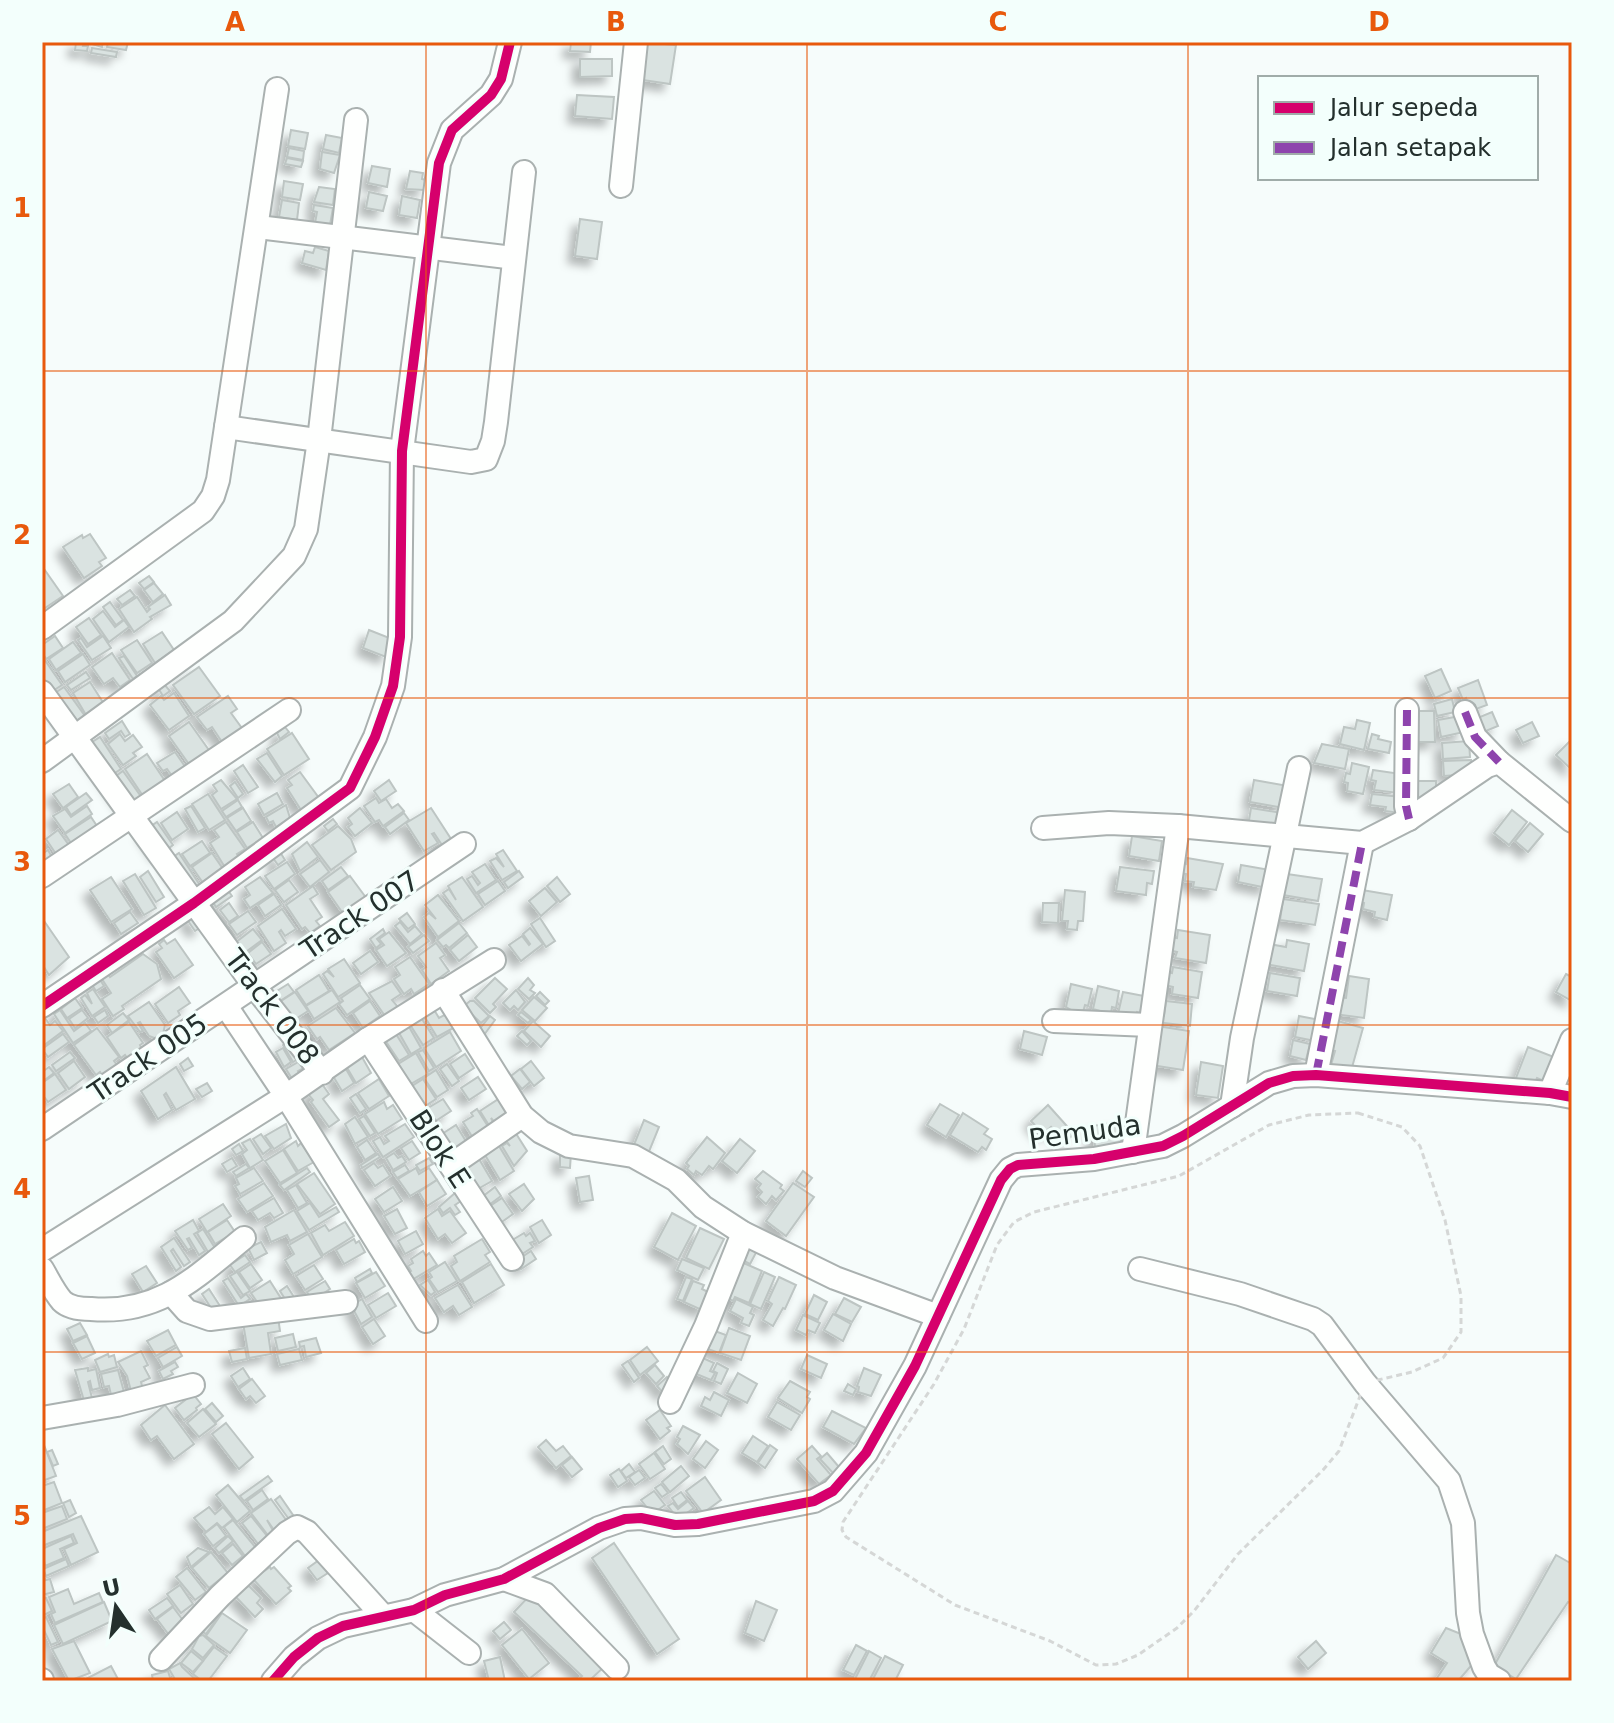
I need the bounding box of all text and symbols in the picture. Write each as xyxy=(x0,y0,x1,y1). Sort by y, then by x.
text: A xyxy=(225,7,245,37)
text: B xyxy=(606,7,626,37)
text: C xyxy=(988,7,1008,37)
text: D xyxy=(1368,7,1390,37)
legend xyxy=(1258,76,1538,180)
text: Jalur sepeda xyxy=(1328,94,1478,122)
text: Jalan setapak xyxy=(1328,134,1491,162)
text: 1 xyxy=(13,193,31,223)
text: 2 xyxy=(13,520,31,550)
text: 3 xyxy=(13,847,31,877)
street label: Track 007 xyxy=(294,863,425,967)
street label: Track 008 xyxy=(217,942,326,1071)
street label: Track 005 xyxy=(82,1006,213,1110)
street label: Blok E xyxy=(402,1104,478,1194)
street label: Pemuda xyxy=(1027,1108,1143,1156)
text: 4 xyxy=(13,1174,31,1204)
text: 5 xyxy=(13,1501,31,1531)
north arrow xyxy=(76,1567,156,1647)
text: U xyxy=(100,1574,123,1602)

